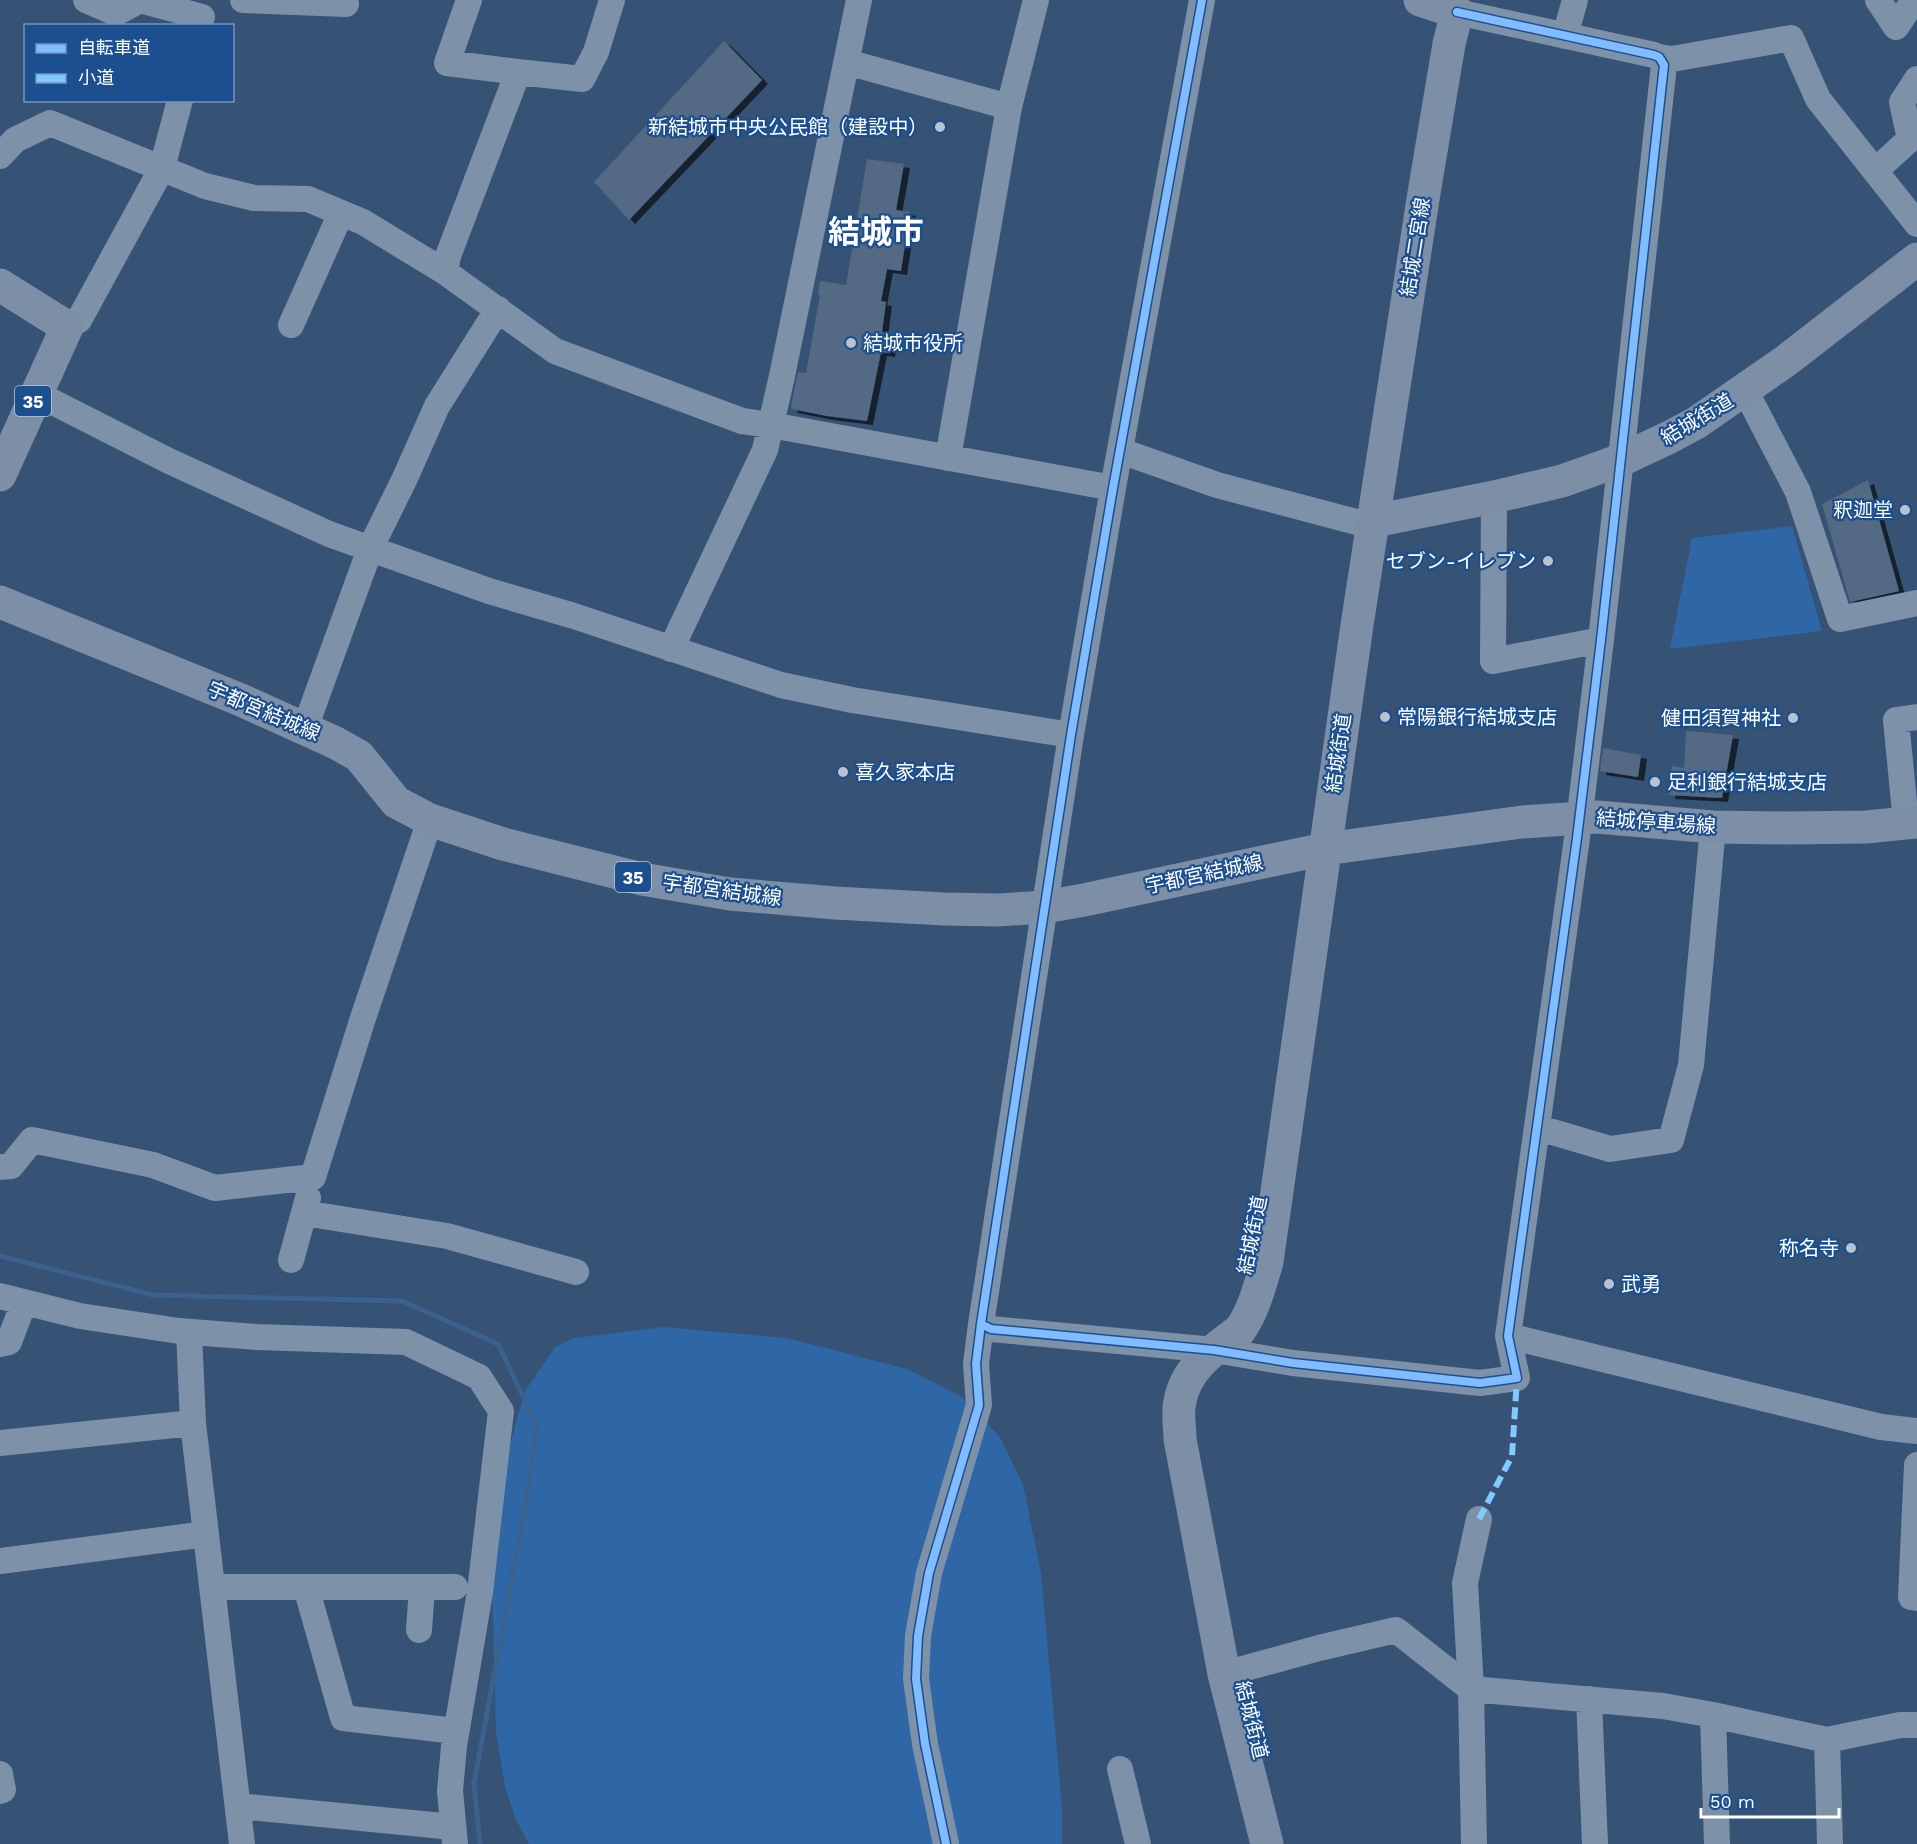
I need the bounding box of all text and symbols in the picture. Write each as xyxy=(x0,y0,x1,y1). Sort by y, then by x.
legend xyxy=(24,24,234,102)
text: 自転車道 xyxy=(78,37,150,58)
text: 小道 xyxy=(78,67,114,88)
place label: 新結城市中央公民館（建設中） xyxy=(648,115,928,139)
marker: 新結城市中央公民館（建設中） xyxy=(933,120,947,134)
street label: 結城二宮線 xyxy=(1395,196,1435,298)
district label: 結城市 xyxy=(828,213,924,251)
place label: 結城市役所 xyxy=(863,331,963,355)
marker: 結城市役所 xyxy=(844,336,858,350)
road number: 35 xyxy=(15,386,51,416)
street label: 結城街道 xyxy=(1657,388,1737,450)
place label: 釈迦堂 xyxy=(1833,498,1893,522)
marker: 釈迦堂 xyxy=(1898,503,1912,517)
place label: セブン-イレブン xyxy=(1386,549,1536,573)
marker: セブン-イレブン xyxy=(1541,554,1555,568)
street label: 宇都宮結城線 xyxy=(204,677,324,745)
place label: 常陽銀行結城支店 xyxy=(1397,705,1557,729)
place label: 健田須賀神社 xyxy=(1661,706,1781,730)
marker: 常陽銀行結城支店 xyxy=(1378,710,1392,724)
marker: 健田須賀神社 xyxy=(1786,711,1800,725)
street label: 結城街道 xyxy=(1321,712,1355,794)
place label: 喜久家本店 xyxy=(855,760,955,784)
marker: 喜久家本店 xyxy=(836,765,850,779)
place label: 足利銀行結城支店 xyxy=(1667,770,1827,794)
marker: 足利銀行結城支店 xyxy=(1648,775,1662,789)
street label: 結城停車場線 xyxy=(1595,806,1717,838)
street label: 宇都宮結城線 xyxy=(1143,850,1265,898)
road number: 35 xyxy=(615,862,651,892)
street label: 宇都宮結城線 xyxy=(661,870,783,910)
street label: 結城街道 xyxy=(1233,1193,1271,1277)
place label: 称名寺 xyxy=(1779,1236,1839,1260)
marker: 称名寺 xyxy=(1844,1241,1858,1255)
place label: 武勇 xyxy=(1621,1272,1661,1296)
marker: 武勇 xyxy=(1602,1277,1616,1291)
street label: 結城街道 xyxy=(1231,1678,1273,1762)
scale bar xyxy=(1701,1781,1839,1819)
text: 50 m xyxy=(1710,1791,1755,1812)

